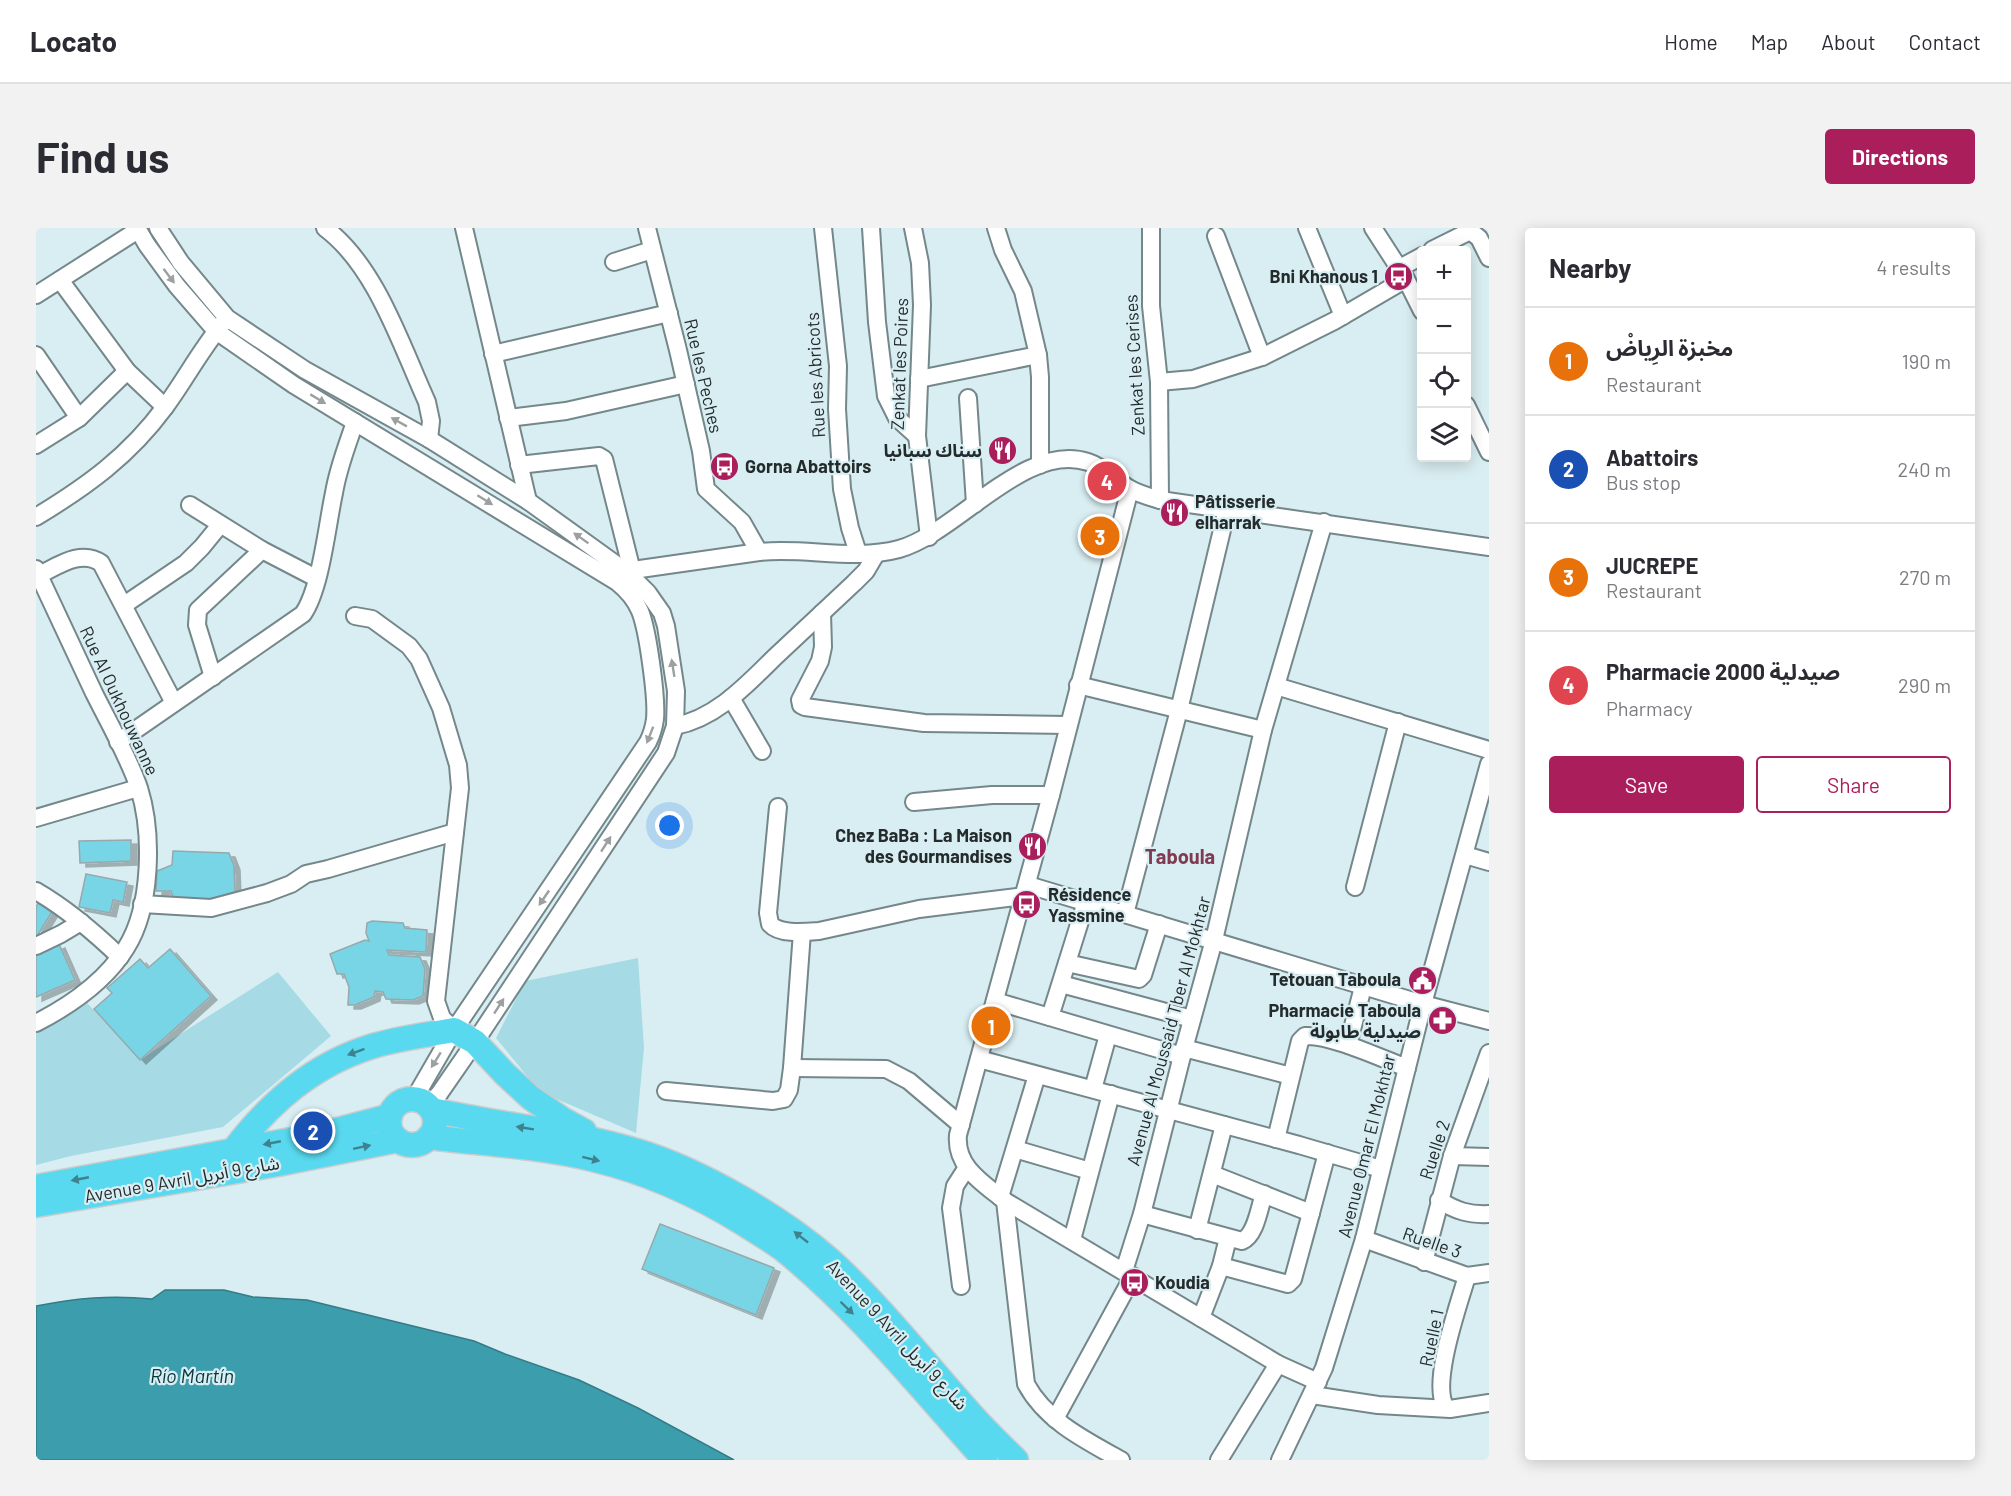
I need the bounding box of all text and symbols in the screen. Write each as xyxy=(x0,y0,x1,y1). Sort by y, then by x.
text: Locato xyxy=(30,24,117,58)
text: Home xyxy=(1664,29,1718,54)
text: Map xyxy=(1751,29,1788,54)
text: About xyxy=(1821,29,1876,54)
text: Contact xyxy=(1909,29,1981,54)
button: Directions xyxy=(1825,129,1975,184)
text: Find us xyxy=(36,131,169,181)
map controls xyxy=(1417,246,1471,462)
button: + xyxy=(1417,246,1471,300)
text: Nearby xyxy=(1549,252,1631,283)
text: 4 results xyxy=(1876,255,1951,279)
bus stop icon: Bni Khanous 1 xyxy=(1383,261,1415,293)
place label: Bni Khanous 1 xyxy=(1270,265,1378,287)
one-way arrow xyxy=(163,269,175,284)
street label: Zenkat les Cerises xyxy=(1119,294,1149,436)
street label: Zenkat les Poires xyxy=(886,297,912,431)
button: − xyxy=(1417,300,1471,354)
street label: Rue les Abricots xyxy=(801,312,829,438)
street label: Rue les Peches xyxy=(680,316,728,435)
text: مخبزة الرِياضْ xyxy=(1606,334,1733,360)
text: 1 xyxy=(1565,349,1572,373)
text: 190 m xyxy=(1902,349,1951,373)
button: locate xyxy=(1417,354,1471,408)
text: Restaurant xyxy=(1606,372,1702,396)
one-way arrow xyxy=(310,394,326,405)
button: layers xyxy=(1417,408,1471,462)
one-way arrow xyxy=(390,417,407,427)
restaurant icon: سناك سبانيا xyxy=(987,435,1019,467)
place label: سناك سبانيا xyxy=(883,439,982,461)
text: Abattoirs xyxy=(1606,444,1698,470)
bus stop icon: Gorna Abattoirs xyxy=(708,451,740,483)
place label: Gorna Abattoirs xyxy=(745,455,871,477)
text: 2 xyxy=(1563,457,1574,481)
text: 240 m xyxy=(1897,457,1951,481)
pin: 4 xyxy=(1088,458,1126,504)
text: Bus stop xyxy=(1606,470,1681,494)
place label: Pâtisserie elharrak xyxy=(1195,490,1276,533)
one-way arrow xyxy=(477,495,493,506)
restaurant icon: Pâtisserie elharrak xyxy=(1158,496,1190,528)
pin: 3 xyxy=(1080,514,1120,558)
one-way arrow xyxy=(573,533,589,544)
text: JUCREPE xyxy=(1606,552,1698,578)
text: 3 xyxy=(1563,565,1574,589)
text: 270 m xyxy=(1899,565,1951,589)
text: Restaurant xyxy=(1606,578,1702,602)
street label: Rue Al Oukhouwanne xyxy=(76,622,164,779)
text: Pharmacie 2000 صيدلية xyxy=(1606,658,1840,684)
one-way arrow xyxy=(668,659,677,678)
text: 4 xyxy=(1562,673,1575,697)
text: 290 m xyxy=(1898,673,1951,697)
text: Pharmacy xyxy=(1606,696,1692,720)
one-way arrow xyxy=(645,726,655,744)
button: Save xyxy=(1549,756,1744,813)
button: Share xyxy=(1756,756,1951,813)
your location xyxy=(655,811,684,840)
place label: Chez BaBa : La Maison des Gourmandises xyxy=(835,824,1012,867)
restaurant icon: Chez BaBa : La Maison des Gourmandises xyxy=(1017,830,1049,862)
one-way arrow xyxy=(601,835,612,852)
district label: Taboula xyxy=(1145,844,1215,868)
place label: Résidence Yassmine xyxy=(1048,883,1132,926)
one-way arrow xyxy=(538,889,549,906)
bus stop icon: Résidence Yassmine xyxy=(1011,889,1043,921)
street label: Avenue Al Moussaid Tber Al Mokhtar xyxy=(1121,893,1215,1168)
public building icon: Tetouan Taboula xyxy=(1406,964,1438,996)
place label: Tetouan Taboula xyxy=(1270,968,1401,990)
one-way arrow xyxy=(493,999,505,1015)
place label: Pharmacie Taboula صيدلية طابولة xyxy=(1269,999,1421,1042)
pin: 1 xyxy=(972,1004,1010,1048)
pharmacy icon: Pharmacie Taboula صيدلية طابولة xyxy=(1426,1005,1458,1037)
one-way arrow xyxy=(347,1048,365,1058)
street label: Avenue Omar El Mokhtar xyxy=(1333,1051,1400,1240)
one-way arrow xyxy=(430,1052,441,1068)
pin: 2 xyxy=(294,1108,332,1154)
street label: Ruelle 2 xyxy=(1414,1117,1454,1182)
one-way arrow xyxy=(515,1123,534,1132)
one-way arrow xyxy=(262,1139,281,1148)
one-way arrow xyxy=(353,1142,372,1151)
street label: Avenue 9 Avril شارع 9 أبريل xyxy=(83,1151,282,1211)
one-way arrow xyxy=(582,1155,600,1165)
one-way arrow xyxy=(70,1175,89,1184)
street label: Ruelle 3 xyxy=(1400,1222,1465,1262)
one-way arrow xyxy=(793,1231,808,1243)
street label: Avenue 9 Avril شارع 9 أبريل xyxy=(819,1255,973,1417)
bus stop icon: Koudia xyxy=(1118,1267,1150,1299)
place label: Koudia xyxy=(1155,1271,1210,1293)
one-way arrow xyxy=(840,1300,854,1314)
street label: Ruelle 1 xyxy=(1414,1307,1448,1368)
water label: Río Martín xyxy=(150,1363,234,1387)

